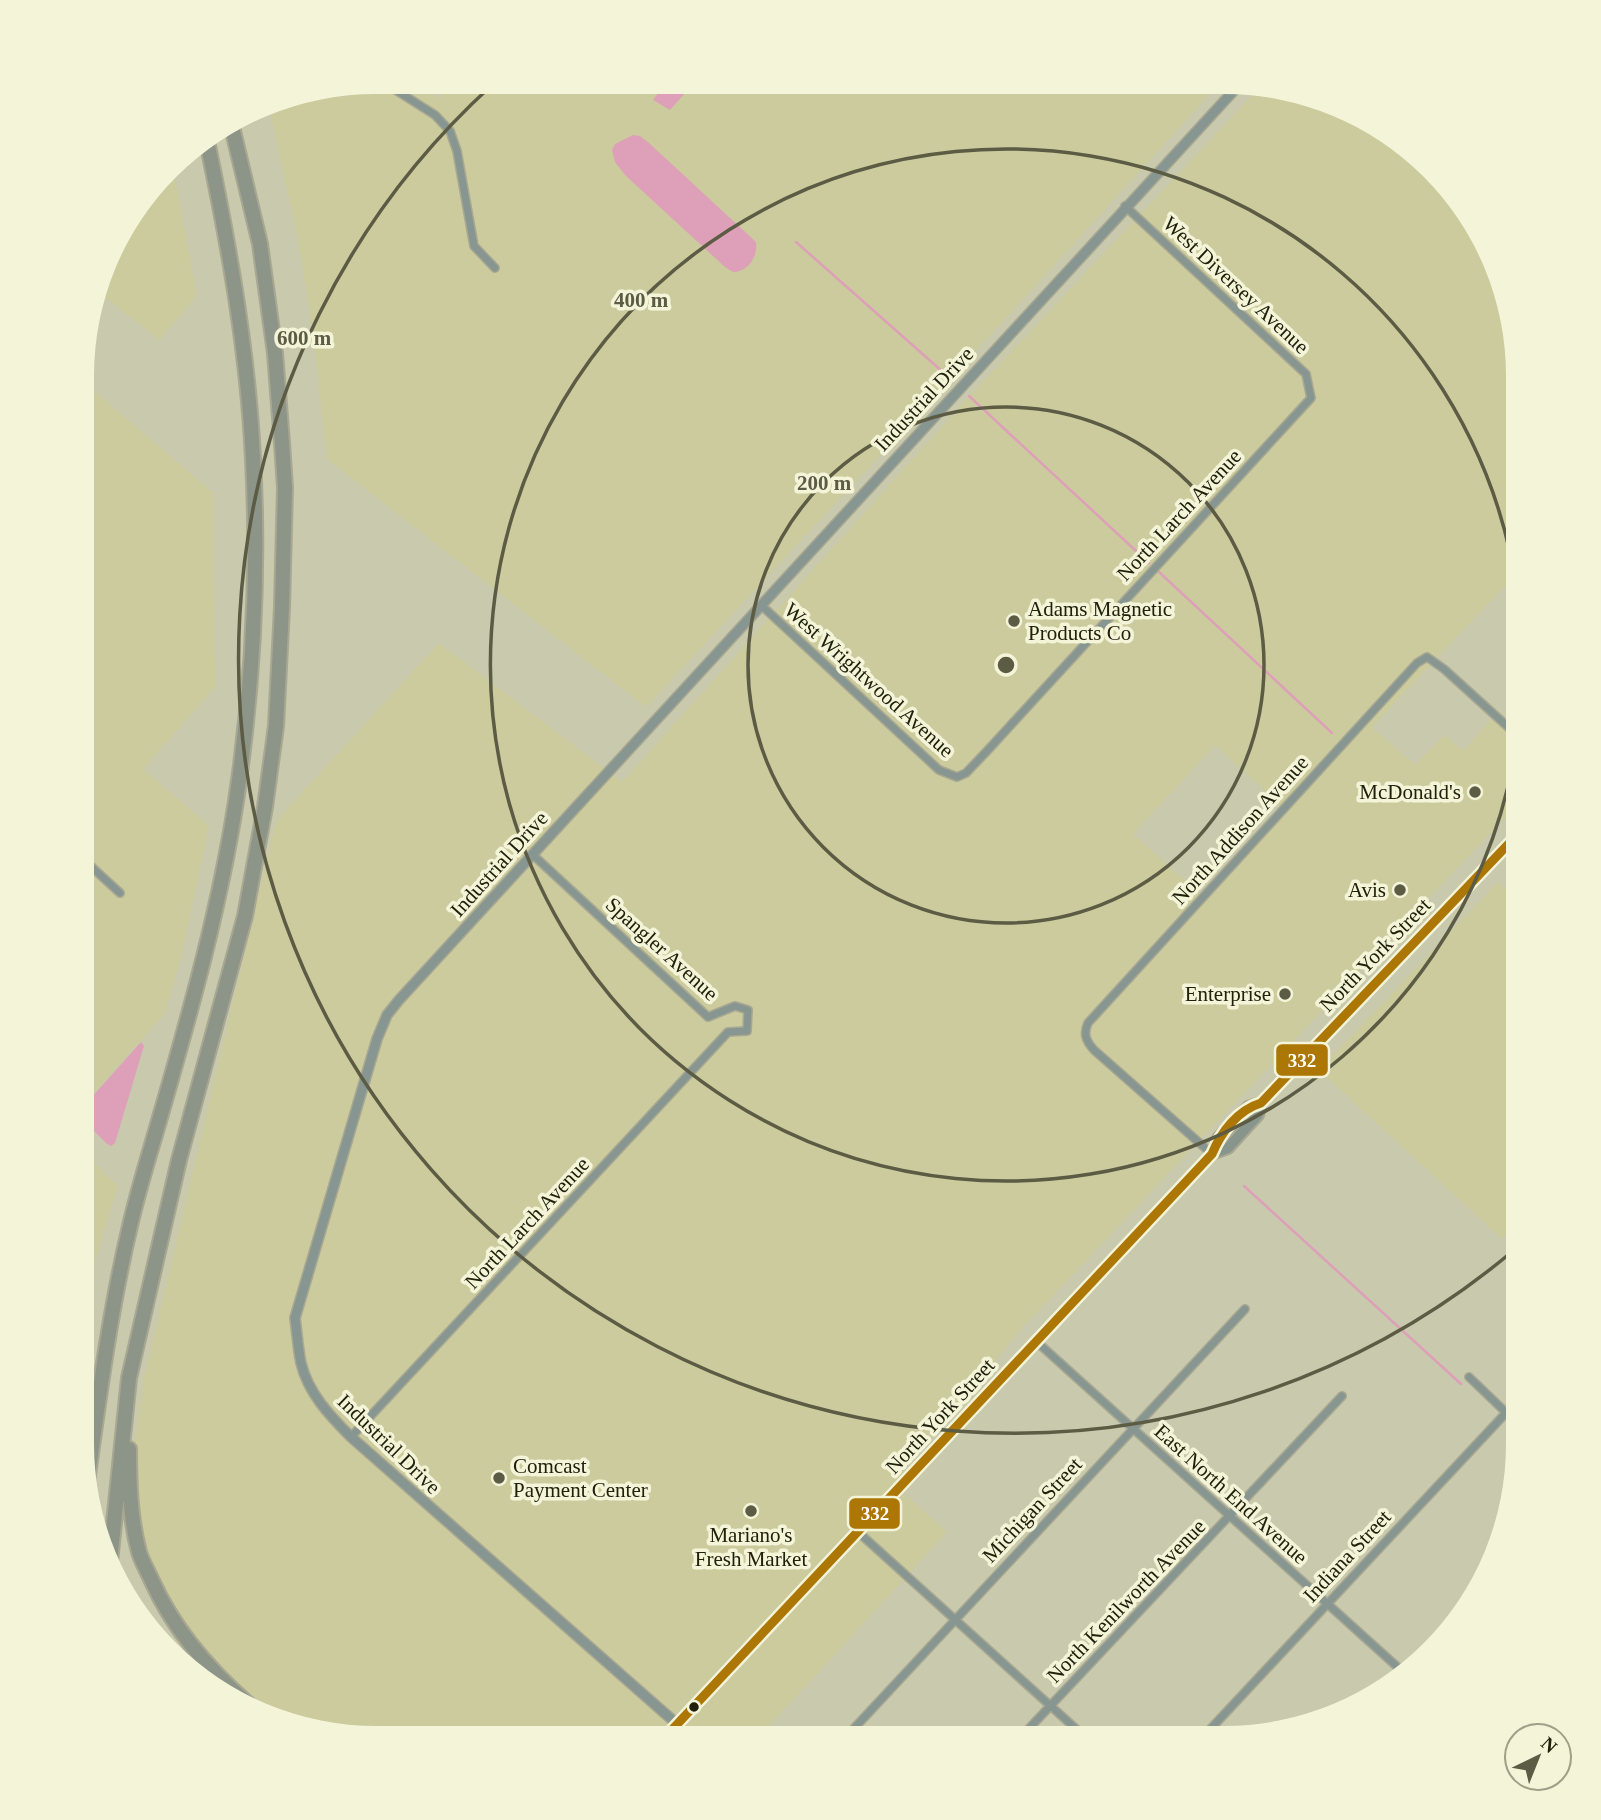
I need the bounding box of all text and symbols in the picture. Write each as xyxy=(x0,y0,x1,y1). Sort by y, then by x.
street label: West Diversey Avenue xyxy=(1158,211,1314,359)
text: 400 m xyxy=(614,288,669,312)
text: 600 m xyxy=(277,326,332,350)
street label: Industrial Drive xyxy=(870,342,978,456)
street label: North Larch Avenue xyxy=(1112,444,1246,586)
text: 200 m xyxy=(797,471,852,495)
place label: Adams Magnetic Products Co xyxy=(1028,597,1172,645)
street label: West Wrightwood Avenue xyxy=(779,598,959,762)
marker: Adams Magnetic Products Co xyxy=(1006,613,1022,629)
centre of rings xyxy=(994,653,1018,677)
street label: North Addison Avenue xyxy=(1167,751,1313,909)
place label: McDonald's xyxy=(1359,780,1461,804)
marker: McDonald's xyxy=(1467,784,1483,800)
street label: Industrial Drive xyxy=(445,806,553,922)
place label: Avis xyxy=(1348,878,1386,902)
marker: Avis xyxy=(1392,882,1408,898)
street label: Spangler Avenue xyxy=(601,892,723,1006)
street label: North York Street xyxy=(1315,893,1435,1017)
place label: Enterprise xyxy=(1185,982,1271,1006)
marker: Enterprise xyxy=(1277,986,1293,1002)
line badge: 332 xyxy=(1275,1043,1329,1077)
text: 332 xyxy=(1288,1050,1316,1071)
street label: North Larch Avenue xyxy=(460,1152,594,1294)
street label: North York Street xyxy=(880,1353,1000,1479)
street label: Industrial Drive xyxy=(333,1389,445,1499)
street label: East North End Avenue xyxy=(1150,1419,1312,1569)
street label: Michigan Street xyxy=(977,1452,1087,1567)
place label: Comcast Payment Center xyxy=(513,1454,648,1502)
marker: Comcast Payment Center xyxy=(491,1470,507,1486)
line badge: 332 xyxy=(848,1497,901,1530)
marker: Mariano's Fresh Market xyxy=(743,1503,759,1519)
text: 332 xyxy=(861,1503,889,1524)
street label: Indiana Street xyxy=(1298,1505,1396,1607)
street label: North Kenilworth Avenue xyxy=(1042,1514,1210,1688)
place label: Mariano's Fresh Market xyxy=(695,1523,807,1571)
unlabelled marker xyxy=(687,1700,701,1714)
north arrow xyxy=(1503,1722,1573,1792)
text: N xyxy=(1537,1733,1562,1757)

